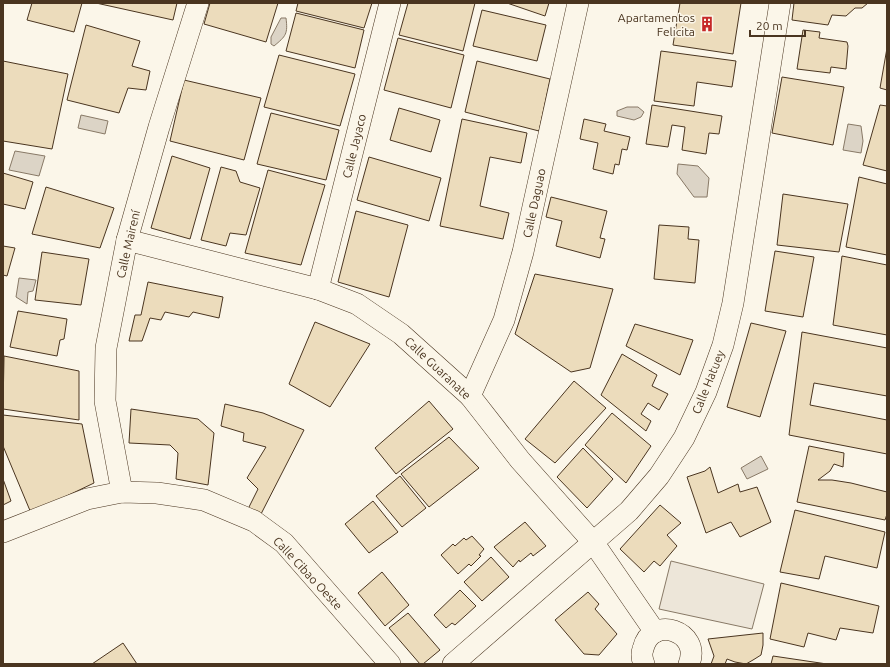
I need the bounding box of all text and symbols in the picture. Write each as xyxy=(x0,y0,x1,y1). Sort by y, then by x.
place label: Apartamentos Felicita xyxy=(618,11,695,38)
scale bar xyxy=(750,12,805,38)
building icon: Apartamentos Felicita xyxy=(698,15,716,33)
text: 20 m xyxy=(756,19,783,32)
street label: Calle Jayaco xyxy=(340,113,368,179)
street label: Calle Daguao xyxy=(520,167,548,239)
street label: Calle Mairení xyxy=(114,208,142,279)
street label: Calle Guaranate xyxy=(402,334,474,402)
street label: Calle Hatuey xyxy=(689,348,727,416)
street label: Calle Cibao Oeste xyxy=(271,534,345,612)

